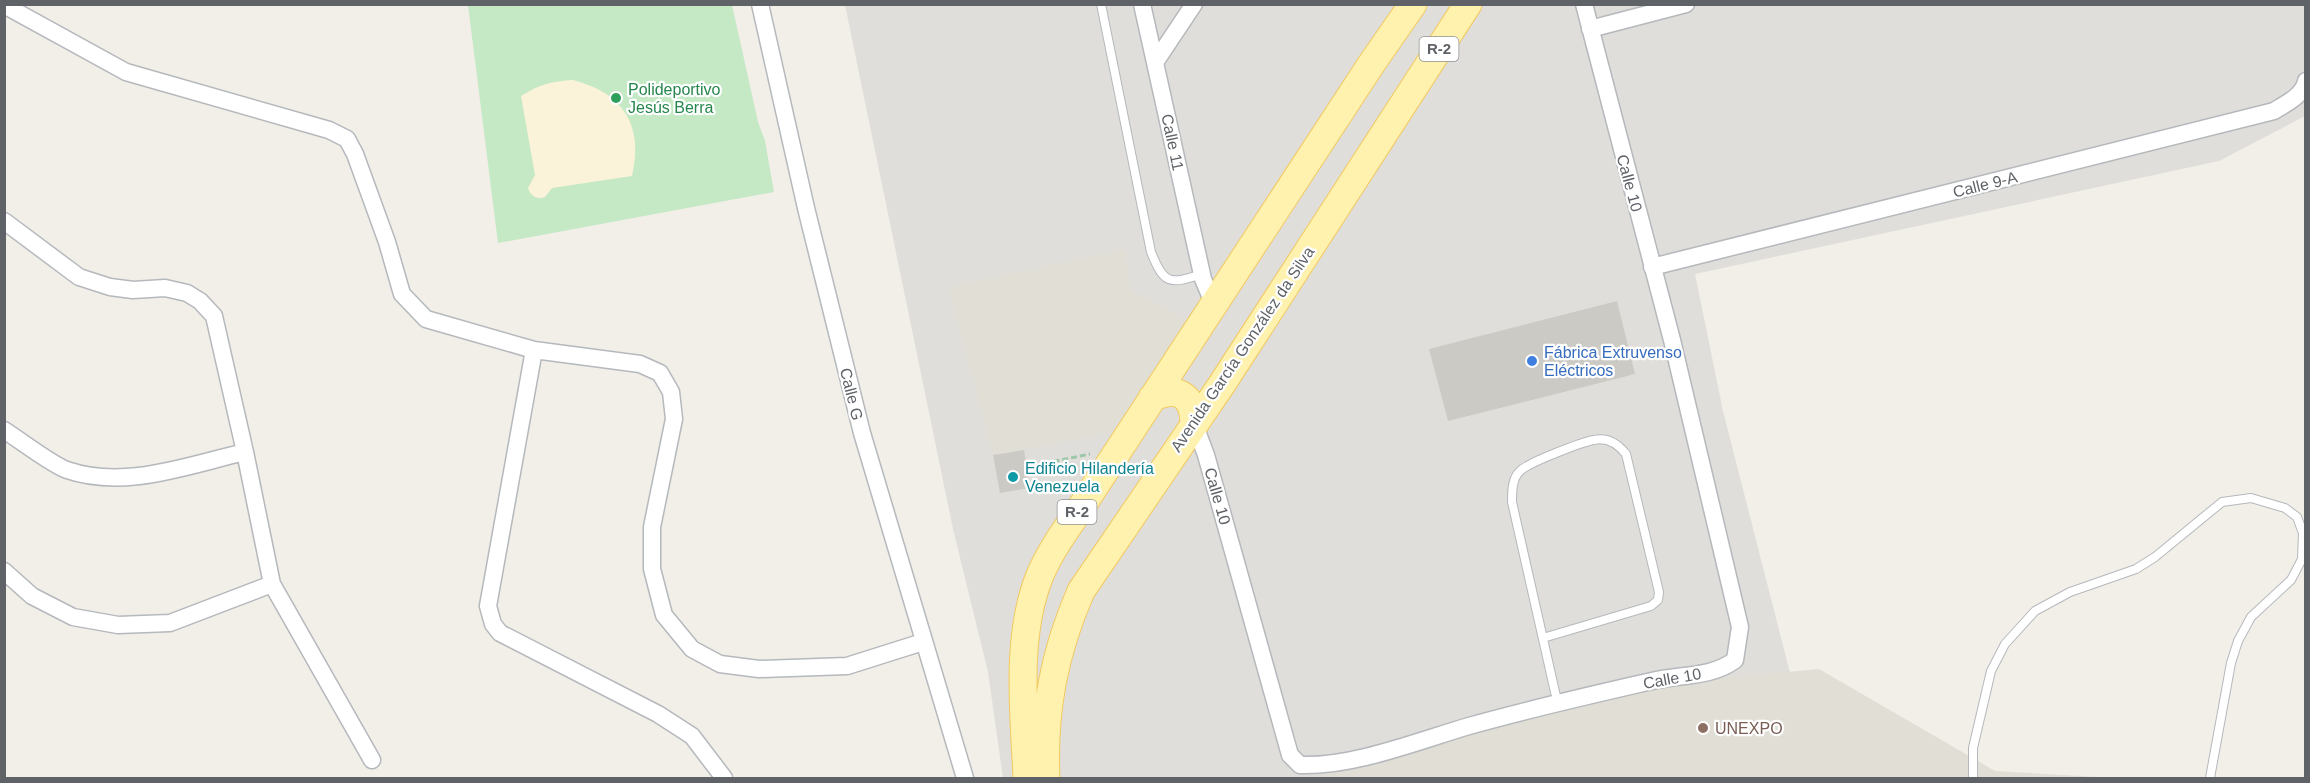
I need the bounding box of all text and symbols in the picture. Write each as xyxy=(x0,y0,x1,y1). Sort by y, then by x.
road number: R-2 xyxy=(1420,37,1458,61)
place label: Polideportivo Jesús Berra xyxy=(628,81,721,116)
marker: Polideportivo Jesús Berra xyxy=(609,91,623,105)
street label: Calle 11 xyxy=(1158,112,1187,172)
street label: Calle 10 xyxy=(1614,153,1645,214)
street label: Calle 9-A xyxy=(1951,168,2019,201)
street label: Avenida García González da Silva xyxy=(1167,244,1318,455)
place label: Fábrica Extruvenso Eléctricos xyxy=(1544,344,1682,379)
marker: Fábrica Extruvenso Eléctricos xyxy=(1525,354,1539,368)
street label: Calle G xyxy=(837,366,866,422)
place label: Edificio Hilandería Venezuela xyxy=(1025,460,1154,495)
street label: Calle 10 xyxy=(1201,466,1234,527)
marker: Edificio Hilandería Venezuela xyxy=(1006,470,1020,484)
road number: R-2 xyxy=(1058,500,1096,524)
street label: Calle 10 xyxy=(1642,665,1703,692)
place label: UNEXPO xyxy=(1715,720,1783,737)
marker: UNEXPO xyxy=(1696,721,1710,735)

